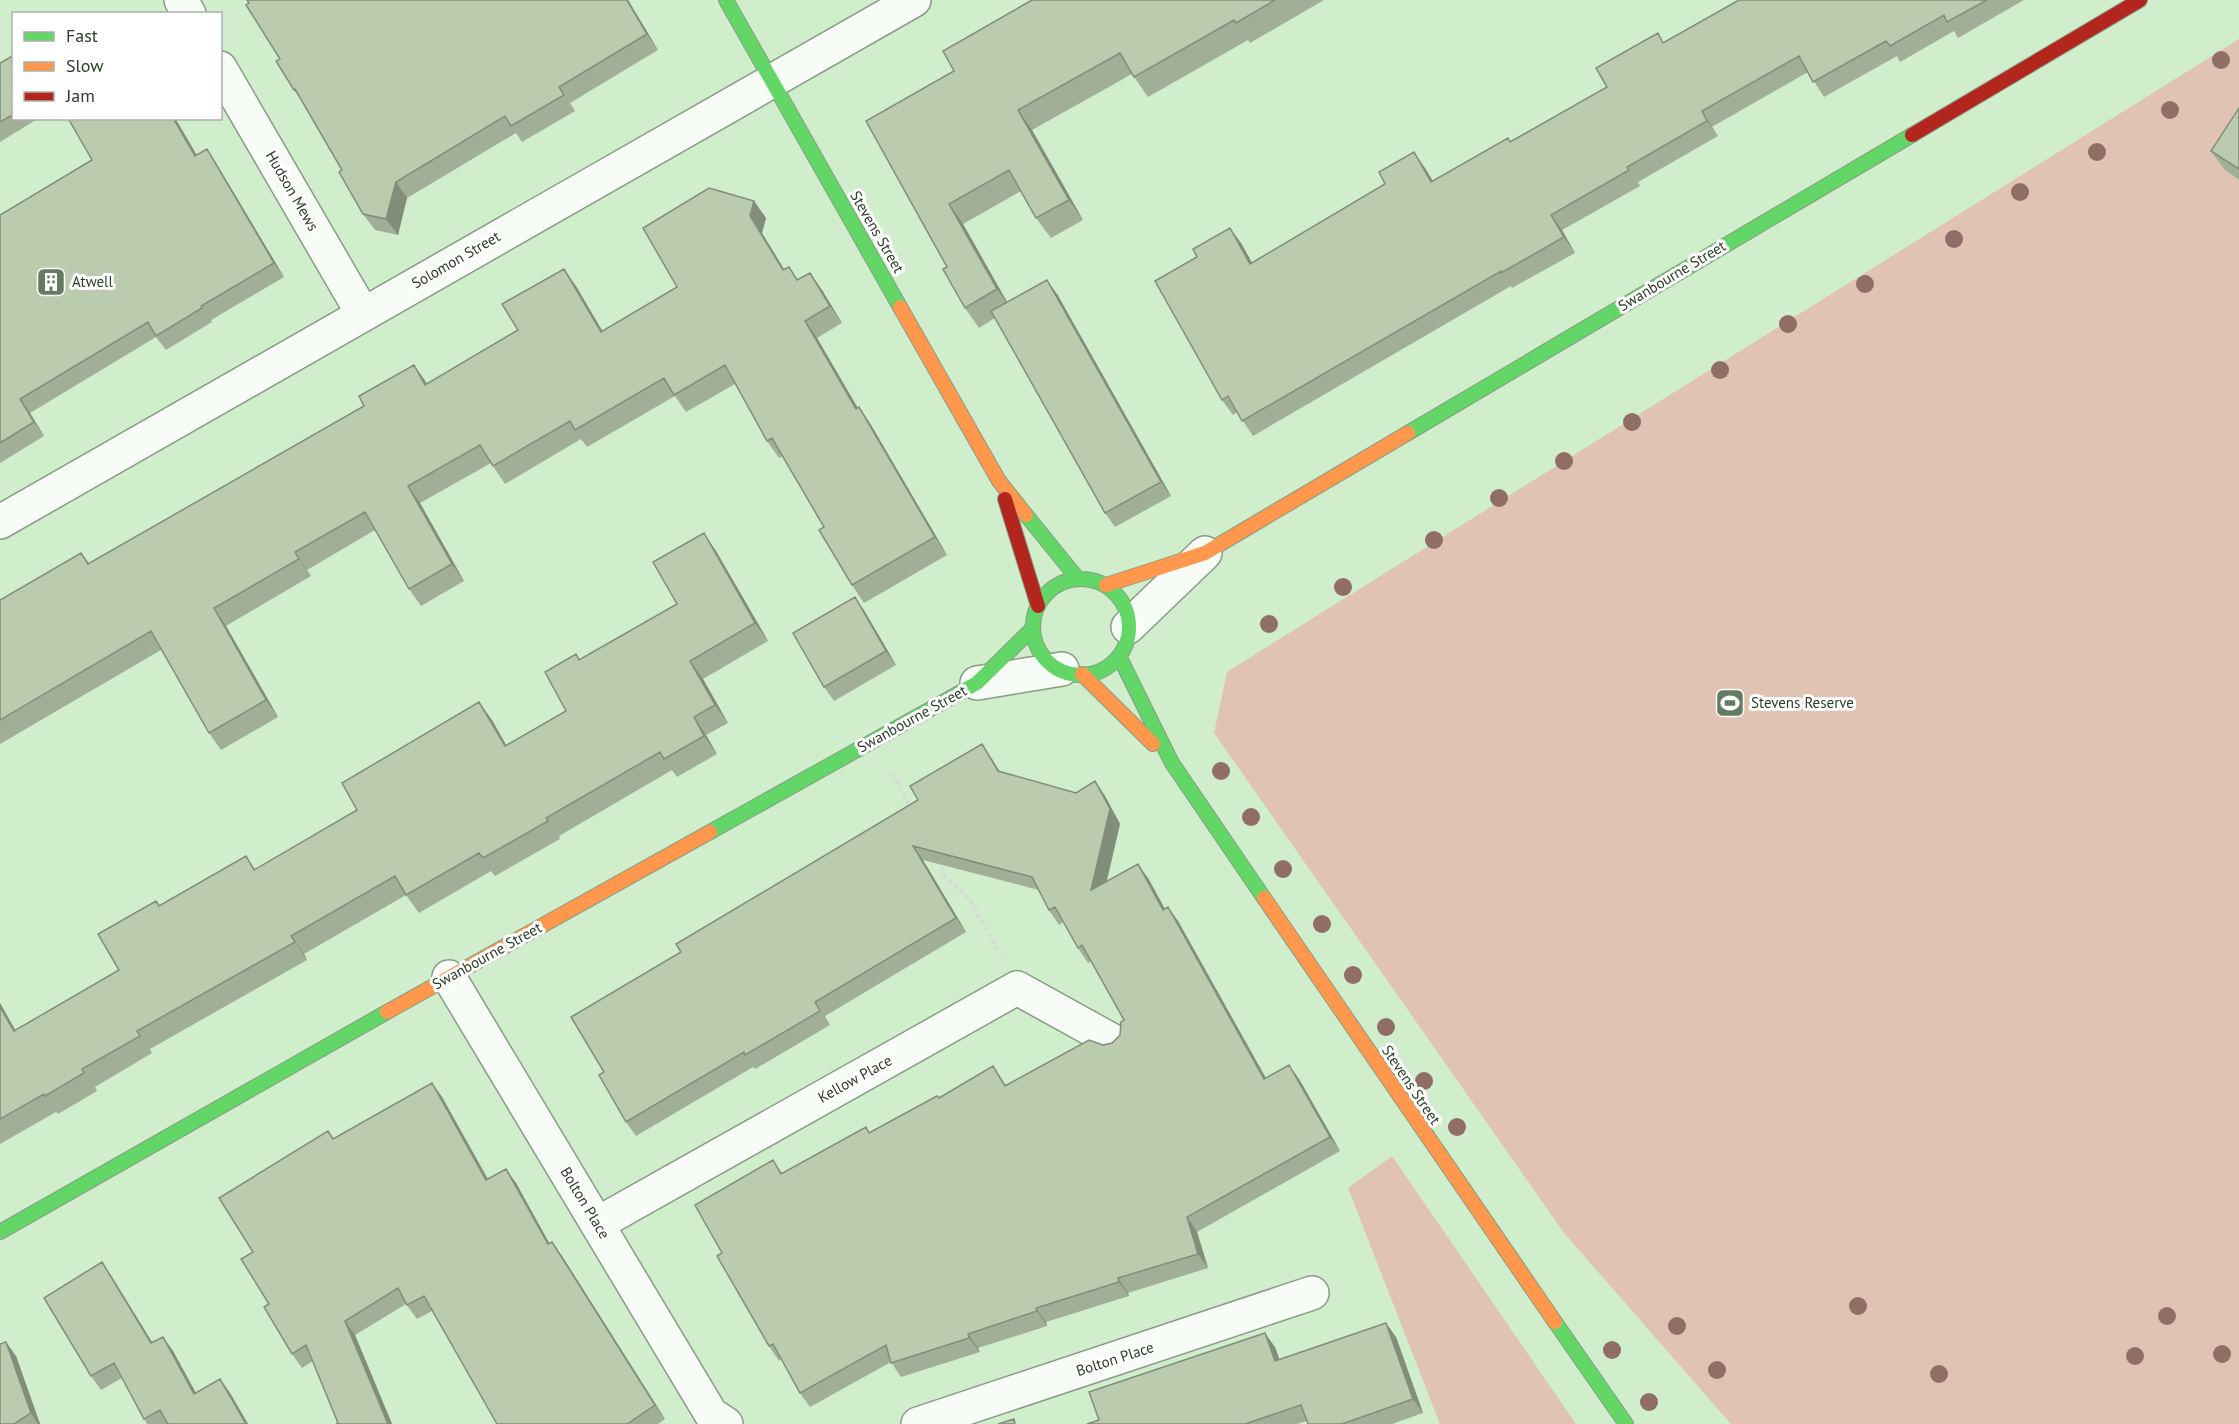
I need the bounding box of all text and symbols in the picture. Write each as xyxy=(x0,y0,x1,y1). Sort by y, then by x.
legend xyxy=(12,12,222,120)
text: Fast xyxy=(66,24,98,47)
text: Slow xyxy=(66,54,104,77)
text: Jam xyxy=(65,84,95,107)
street label: Hudson Mews xyxy=(262,147,323,234)
street label: Stevens Street xyxy=(846,187,909,276)
street label: Solomon Street xyxy=(408,227,503,293)
street label: Swanbourne Street xyxy=(1615,236,1729,315)
building icon: Atwell xyxy=(35,266,67,298)
place label: Atwell xyxy=(72,272,113,291)
street label: Swanbourne Street xyxy=(854,681,970,756)
sports icon: Stevens Reserve xyxy=(1714,687,1746,719)
place label: Stevens Reserve xyxy=(1751,693,1854,712)
street label: Swanbourne Street xyxy=(429,918,545,993)
street label: Stevens Street xyxy=(1378,1041,1445,1128)
street label: Kellow Place xyxy=(814,1050,895,1107)
street label: Bolton Place xyxy=(557,1163,614,1242)
street label: Bolton Place xyxy=(1074,1337,1156,1380)

